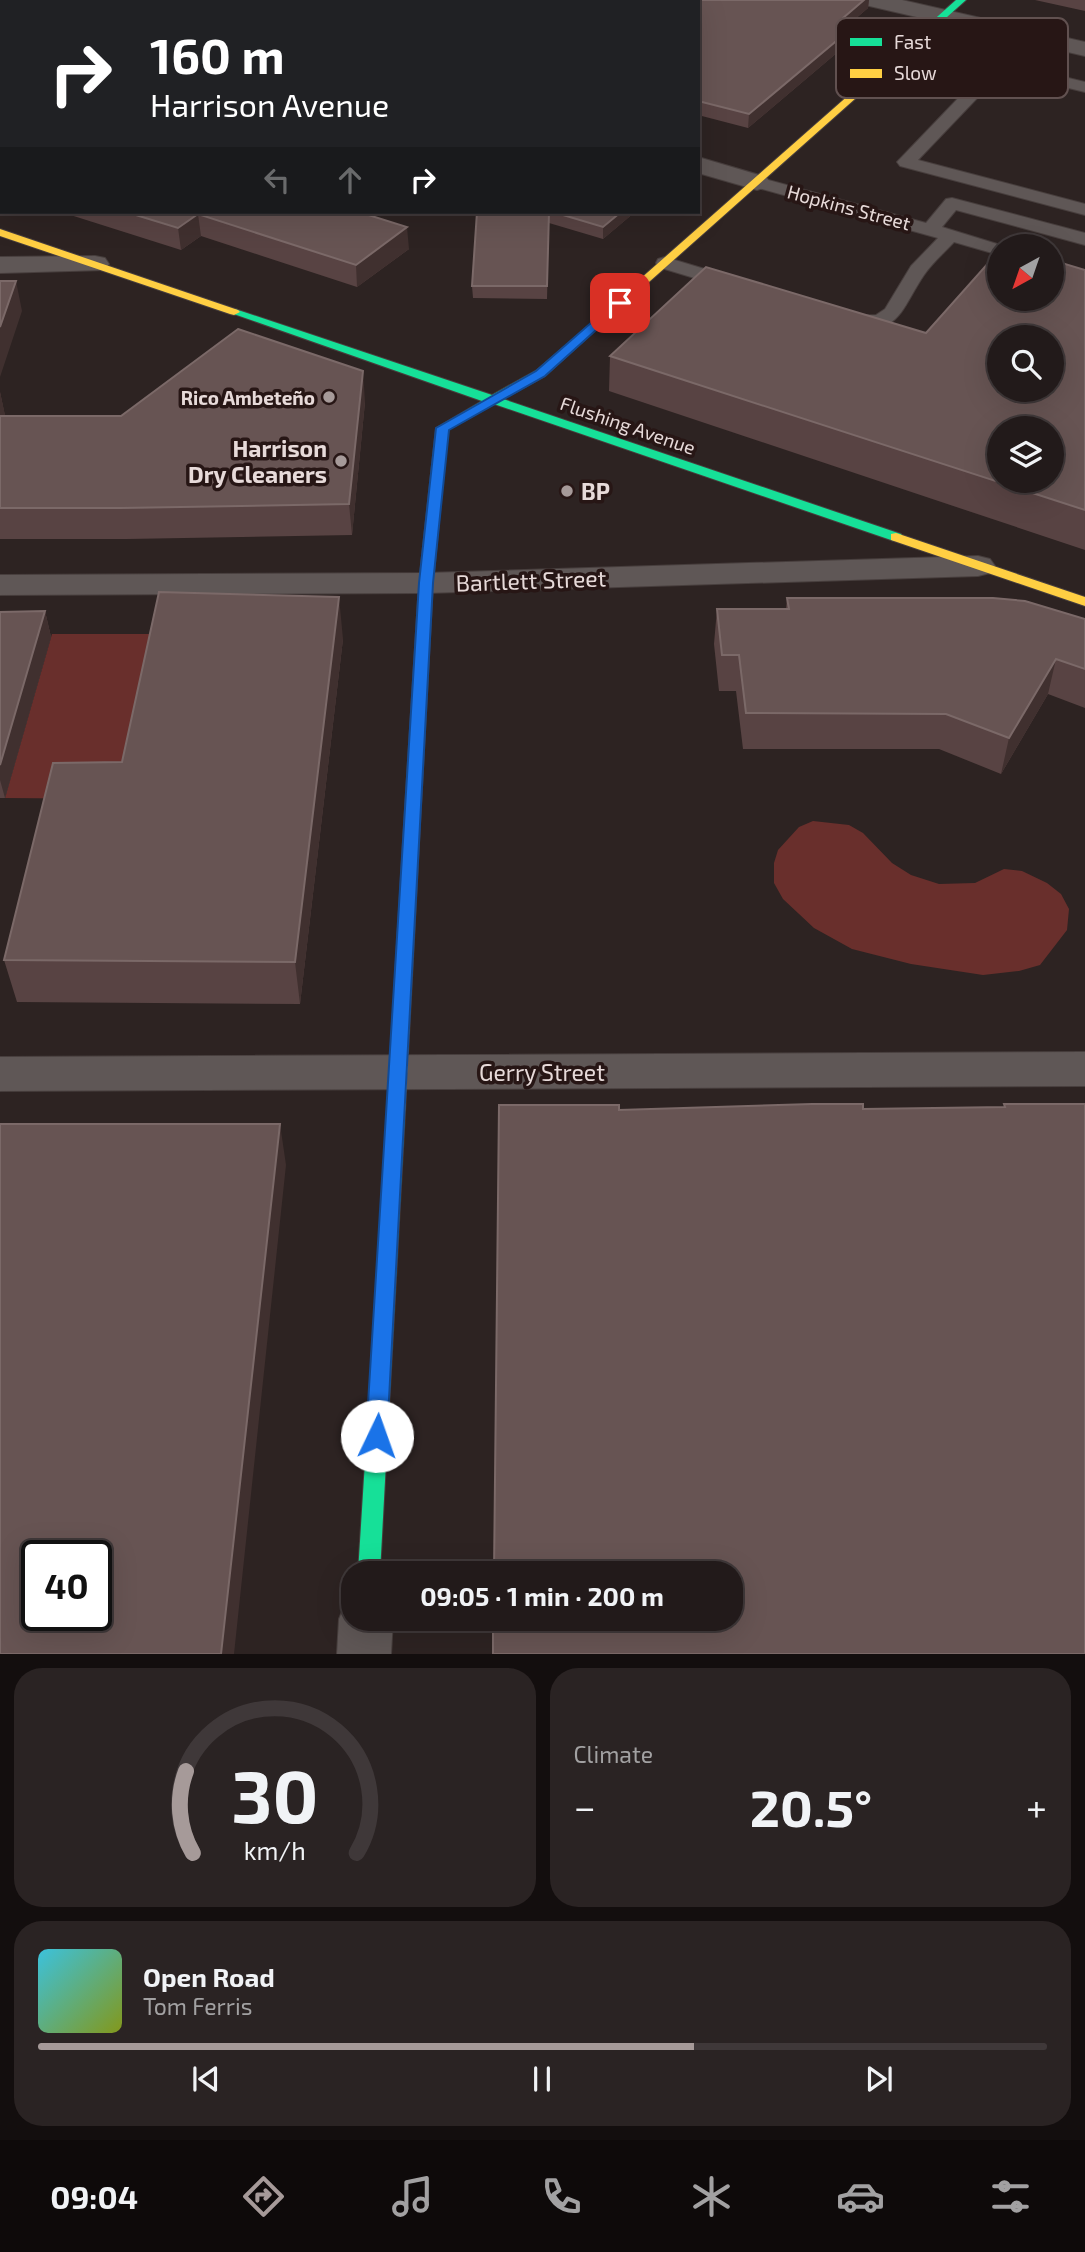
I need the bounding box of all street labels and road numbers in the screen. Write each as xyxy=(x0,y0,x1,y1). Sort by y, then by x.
street label: Hopkins Street xyxy=(785,180,913,234)
street label: Flushing Avenue xyxy=(557,391,699,459)
street label: Bartlett Street xyxy=(455,563,607,597)
street label: Gerry Street xyxy=(479,1058,605,1086)

